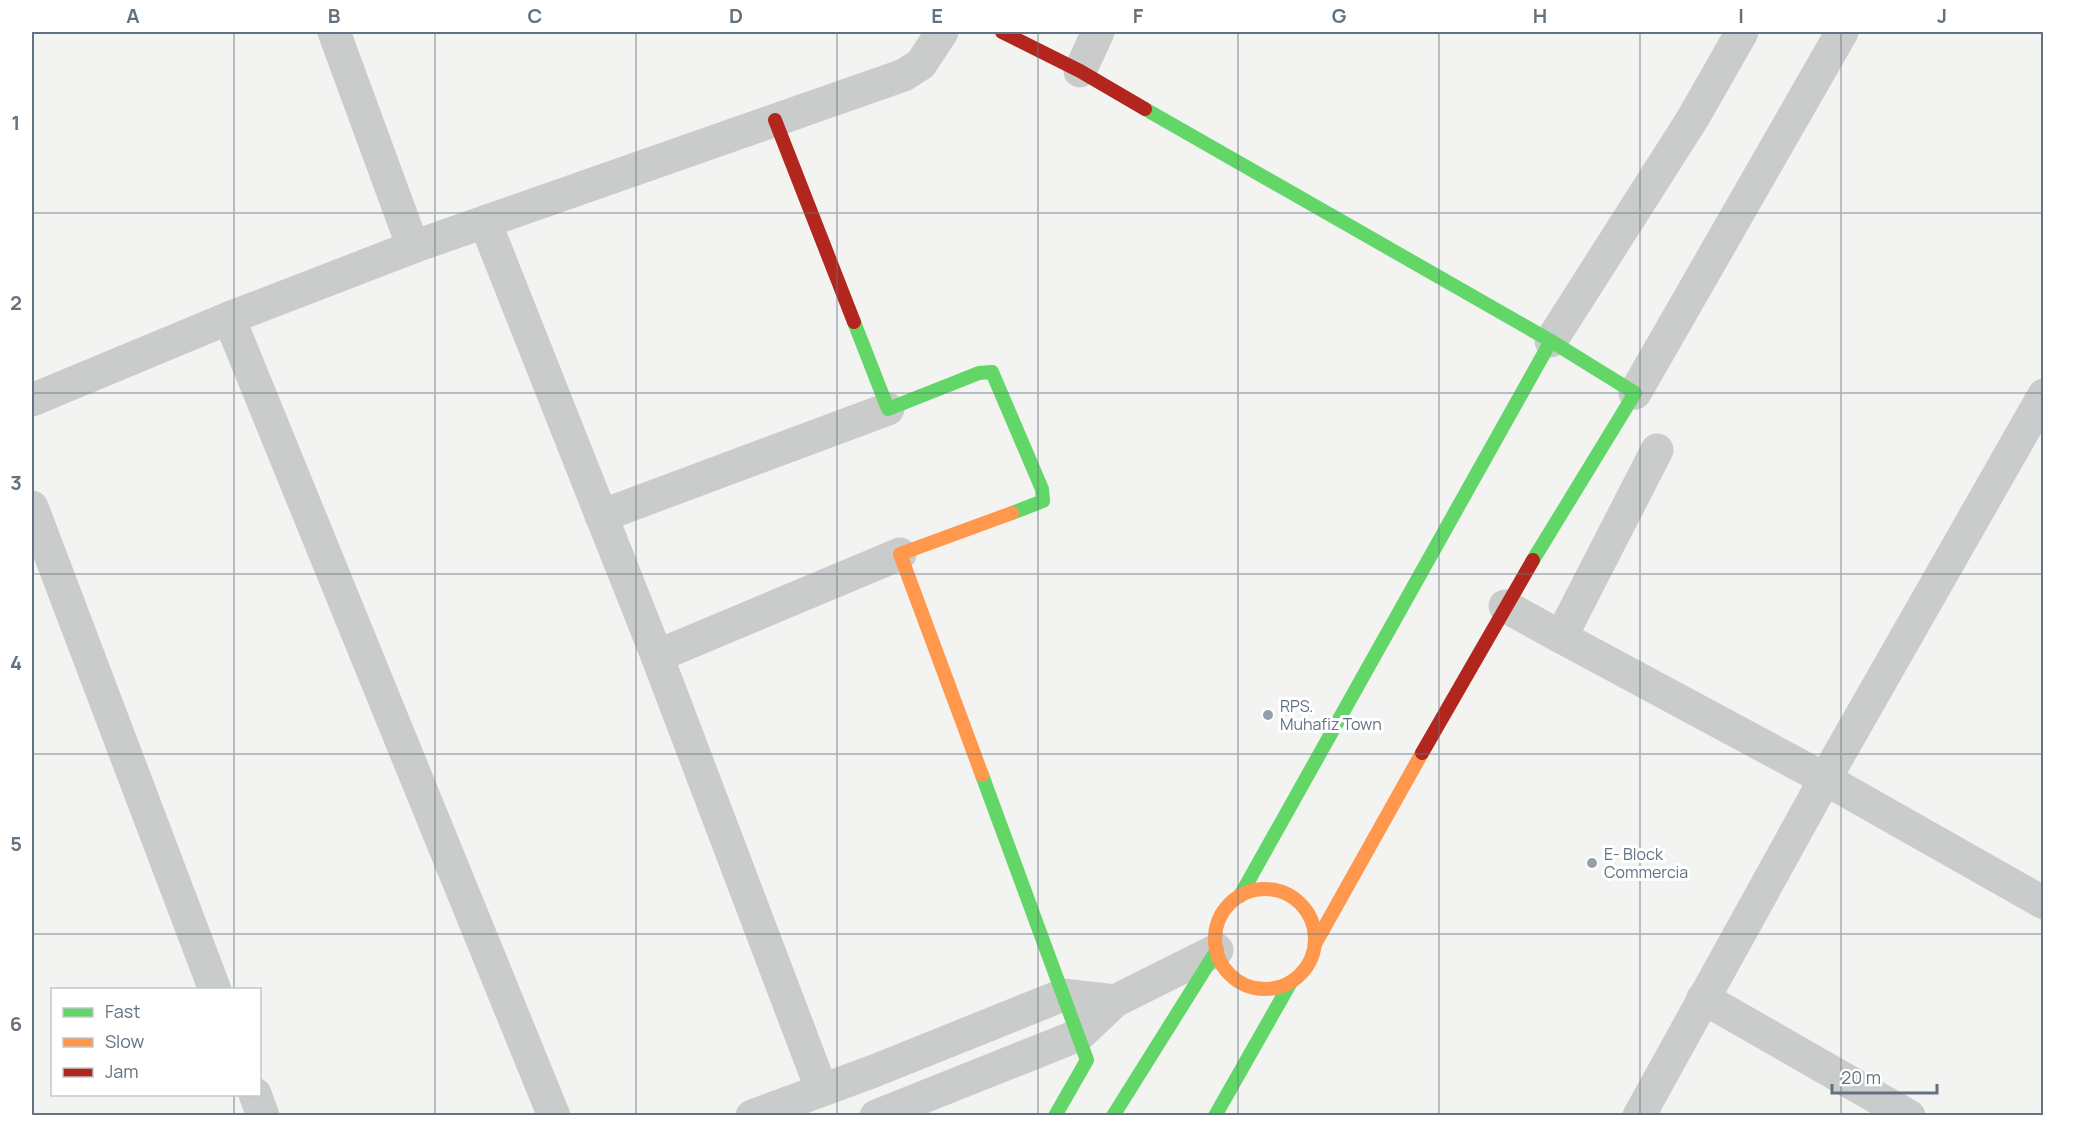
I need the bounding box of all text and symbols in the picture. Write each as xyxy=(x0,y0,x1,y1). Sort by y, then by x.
text: A xyxy=(126,2,140,29)
text: B xyxy=(328,2,341,29)
text: C xyxy=(528,2,542,29)
text: D xyxy=(729,2,743,29)
text: E xyxy=(931,2,943,29)
text: F xyxy=(1133,2,1144,29)
text: G xyxy=(1332,2,1347,29)
text: H xyxy=(1533,2,1547,29)
text: I xyxy=(1738,2,1744,29)
text: J xyxy=(1937,2,1947,29)
text: 1 xyxy=(12,109,20,136)
text: 2 xyxy=(10,289,22,316)
text: 3 xyxy=(10,469,22,496)
text: 4 xyxy=(10,649,22,676)
place label: RPS. Muhafiz Town xyxy=(1280,695,1382,735)
marker: RPS. Muhafiz Town xyxy=(1261,708,1275,722)
text: 5 xyxy=(10,830,22,857)
place label: E- Block Commercia xyxy=(1604,843,1688,883)
marker: E- Block Commercia xyxy=(1585,856,1599,870)
legend xyxy=(51,988,261,1096)
text: Fast xyxy=(105,999,140,1023)
text: 6 xyxy=(10,1010,22,1037)
text: Slow xyxy=(105,1029,145,1053)
scale bar xyxy=(1832,1057,1937,1095)
text: Jam xyxy=(105,1059,139,1083)
text: 20 m xyxy=(1841,1065,1881,1089)

